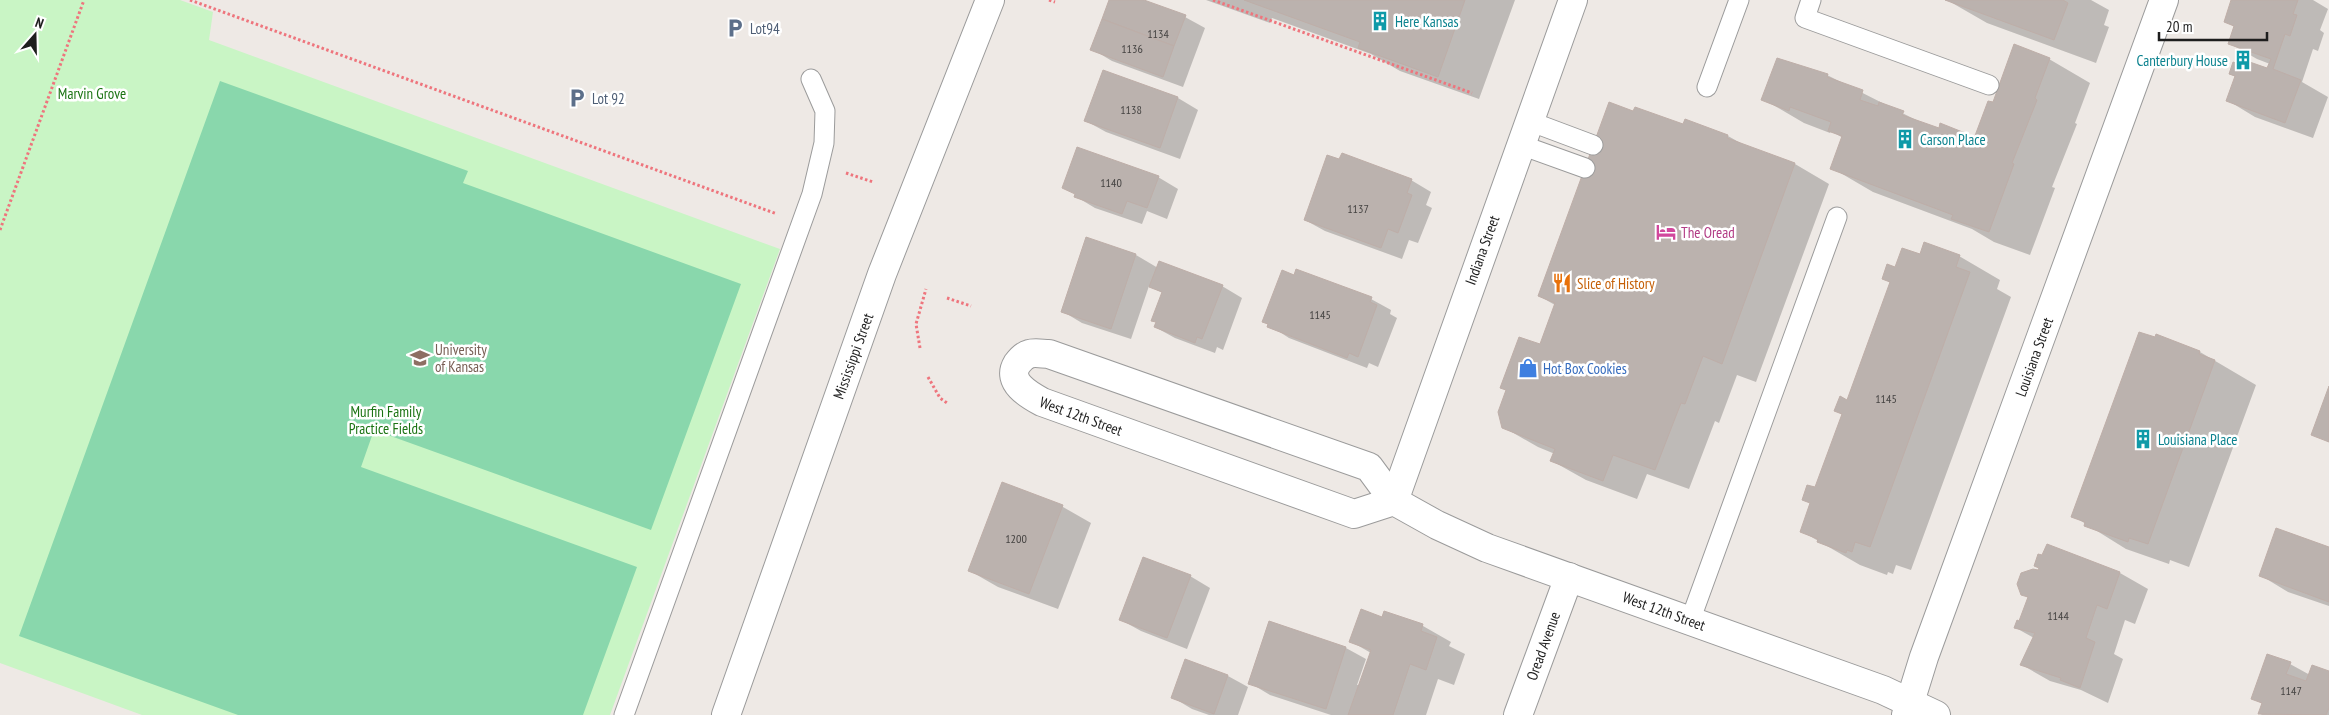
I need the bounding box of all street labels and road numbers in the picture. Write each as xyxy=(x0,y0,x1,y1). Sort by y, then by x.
street label: Indiana Street xyxy=(1461,213,1503,287)
street label: Mississippi Street xyxy=(829,310,877,402)
street label: Louisiana Street xyxy=(2011,315,2057,399)
street label: West 12th Street xyxy=(1037,392,1125,440)
street label: West 12th Street xyxy=(1620,587,1708,635)
street label: Oread Avenue xyxy=(1522,609,1564,683)

